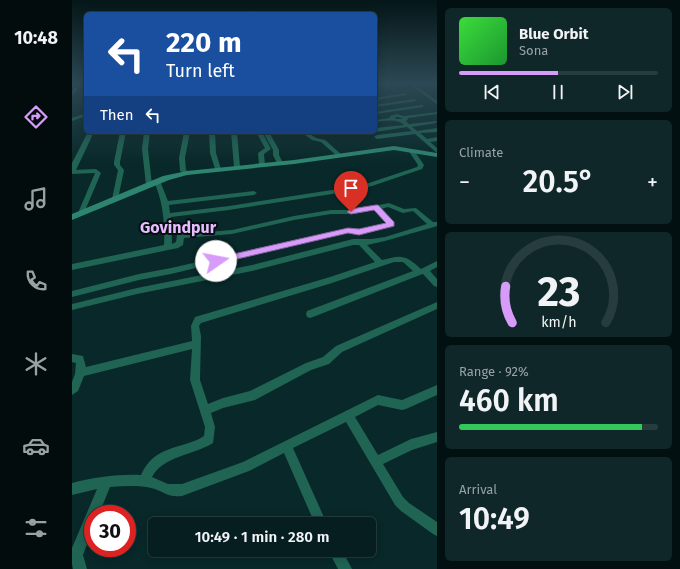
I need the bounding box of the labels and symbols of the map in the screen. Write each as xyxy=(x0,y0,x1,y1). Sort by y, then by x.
pin xyxy=(334,171,368,212)
district label: Govindpur xyxy=(140,218,217,237)
position arrow xyxy=(195,240,237,282)
speed limit sign: 30 xyxy=(84,505,136,557)

